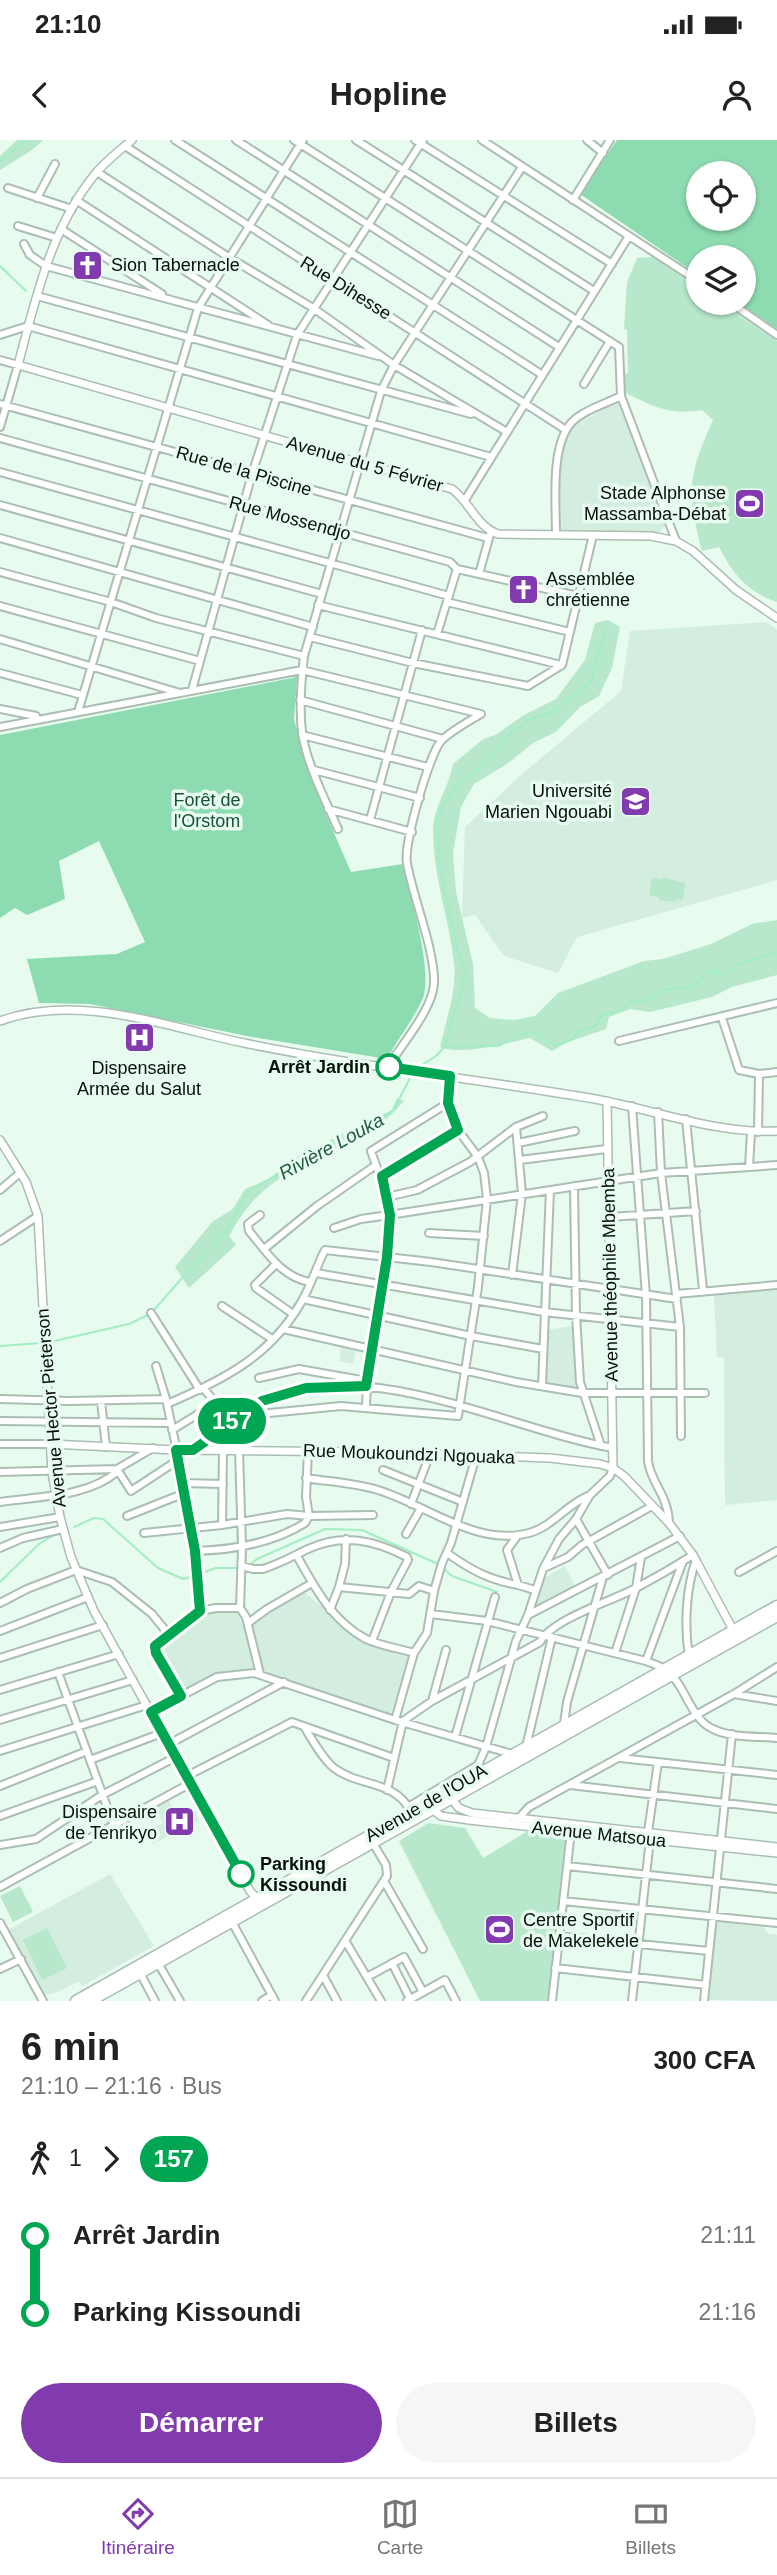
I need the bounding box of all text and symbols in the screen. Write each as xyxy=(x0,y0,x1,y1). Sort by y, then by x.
text: 21:10 xyxy=(35,9,102,39)
icon: back xyxy=(21,76,59,114)
text: Hopline xyxy=(330,76,447,112)
icon: person xyxy=(718,76,756,114)
map controls xyxy=(686,161,756,315)
button: locate xyxy=(686,161,756,231)
button: layers xyxy=(686,245,756,315)
church icon: Sion Tabernacle xyxy=(71,248,105,282)
street label: Rue Dihesse xyxy=(297,252,395,324)
place label: Sion Tabernacle xyxy=(111,255,240,275)
street label: Avenue du 5 Février xyxy=(284,432,446,496)
street label: Rue de la Piscine xyxy=(174,442,314,500)
place label: Stade Alphonse Massamba-Débat xyxy=(584,483,726,524)
sports icon: Stade Alphonse Massamba-Débat xyxy=(732,486,766,520)
street label: Rue Mossendjo xyxy=(227,492,353,544)
place label: Assemblée chrétienne xyxy=(546,569,635,610)
church icon: Assemblée chrétienne xyxy=(506,572,540,606)
place label: Université Marien Ngouabi xyxy=(485,781,612,822)
school or university icon: Université Marien Ngouabi xyxy=(618,784,652,818)
park label: Forêt de l'Orstom xyxy=(173,790,241,831)
hospital icon: Dispensaire Armée du Salut xyxy=(122,1020,156,1054)
marker: Arrêt Jardin xyxy=(376,1054,402,1080)
place label: Arrêt Jardin xyxy=(268,1057,370,1077)
place label: Dispensaire Armée du Salut xyxy=(77,1058,201,1099)
water label: Rivière Louka xyxy=(275,1109,387,1184)
street label: Avenue théophile Mbemba xyxy=(598,1167,622,1382)
street label: Avenue Hector Pieterson xyxy=(32,1308,70,1508)
line badge: 157 xyxy=(192,1398,272,1444)
text: 157 xyxy=(212,1407,252,1434)
street label: Rue Moukoundzi Ngouaka xyxy=(303,1440,516,1468)
street label: Avenue de l'OUA xyxy=(362,1760,490,1846)
place label: Dispensaire de Tenrikyo xyxy=(62,1802,157,1843)
hospital icon: Dispensaire de Tenrikyo xyxy=(163,1805,197,1839)
street label: Avenue Matsoua xyxy=(531,1817,668,1851)
place label: Parking Kissoundi xyxy=(260,1854,347,1895)
marker: Parking Kissoundi xyxy=(228,1861,254,1887)
place label: Centre Sportif de Makelekele xyxy=(523,1910,639,1951)
sports icon: Centre Sportif de Makelekele xyxy=(483,1913,517,1947)
text: 6 min xyxy=(21,2026,120,2068)
text: 300 CFA xyxy=(653,2045,756,2075)
text: 21:10 – 21:16 · Bus xyxy=(21,2073,222,2099)
icon: walk xyxy=(21,2140,59,2178)
icon: forward xyxy=(92,2140,130,2178)
text: 1 xyxy=(69,2145,82,2171)
text: 157 xyxy=(154,2145,194,2172)
text: Arrêt Jardin xyxy=(73,2220,220,2250)
text: 21:11 xyxy=(700,2222,756,2248)
text: Parking Kissoundi xyxy=(73,2297,301,2327)
text: 21:16 xyxy=(698,2299,756,2325)
button: Démarrer xyxy=(21,2383,382,2463)
button: Billets xyxy=(396,2383,756,2463)
tab: Itinéraire xyxy=(101,2495,175,2559)
tab: Carte xyxy=(377,2495,423,2559)
tab: Billets xyxy=(625,2495,676,2559)

